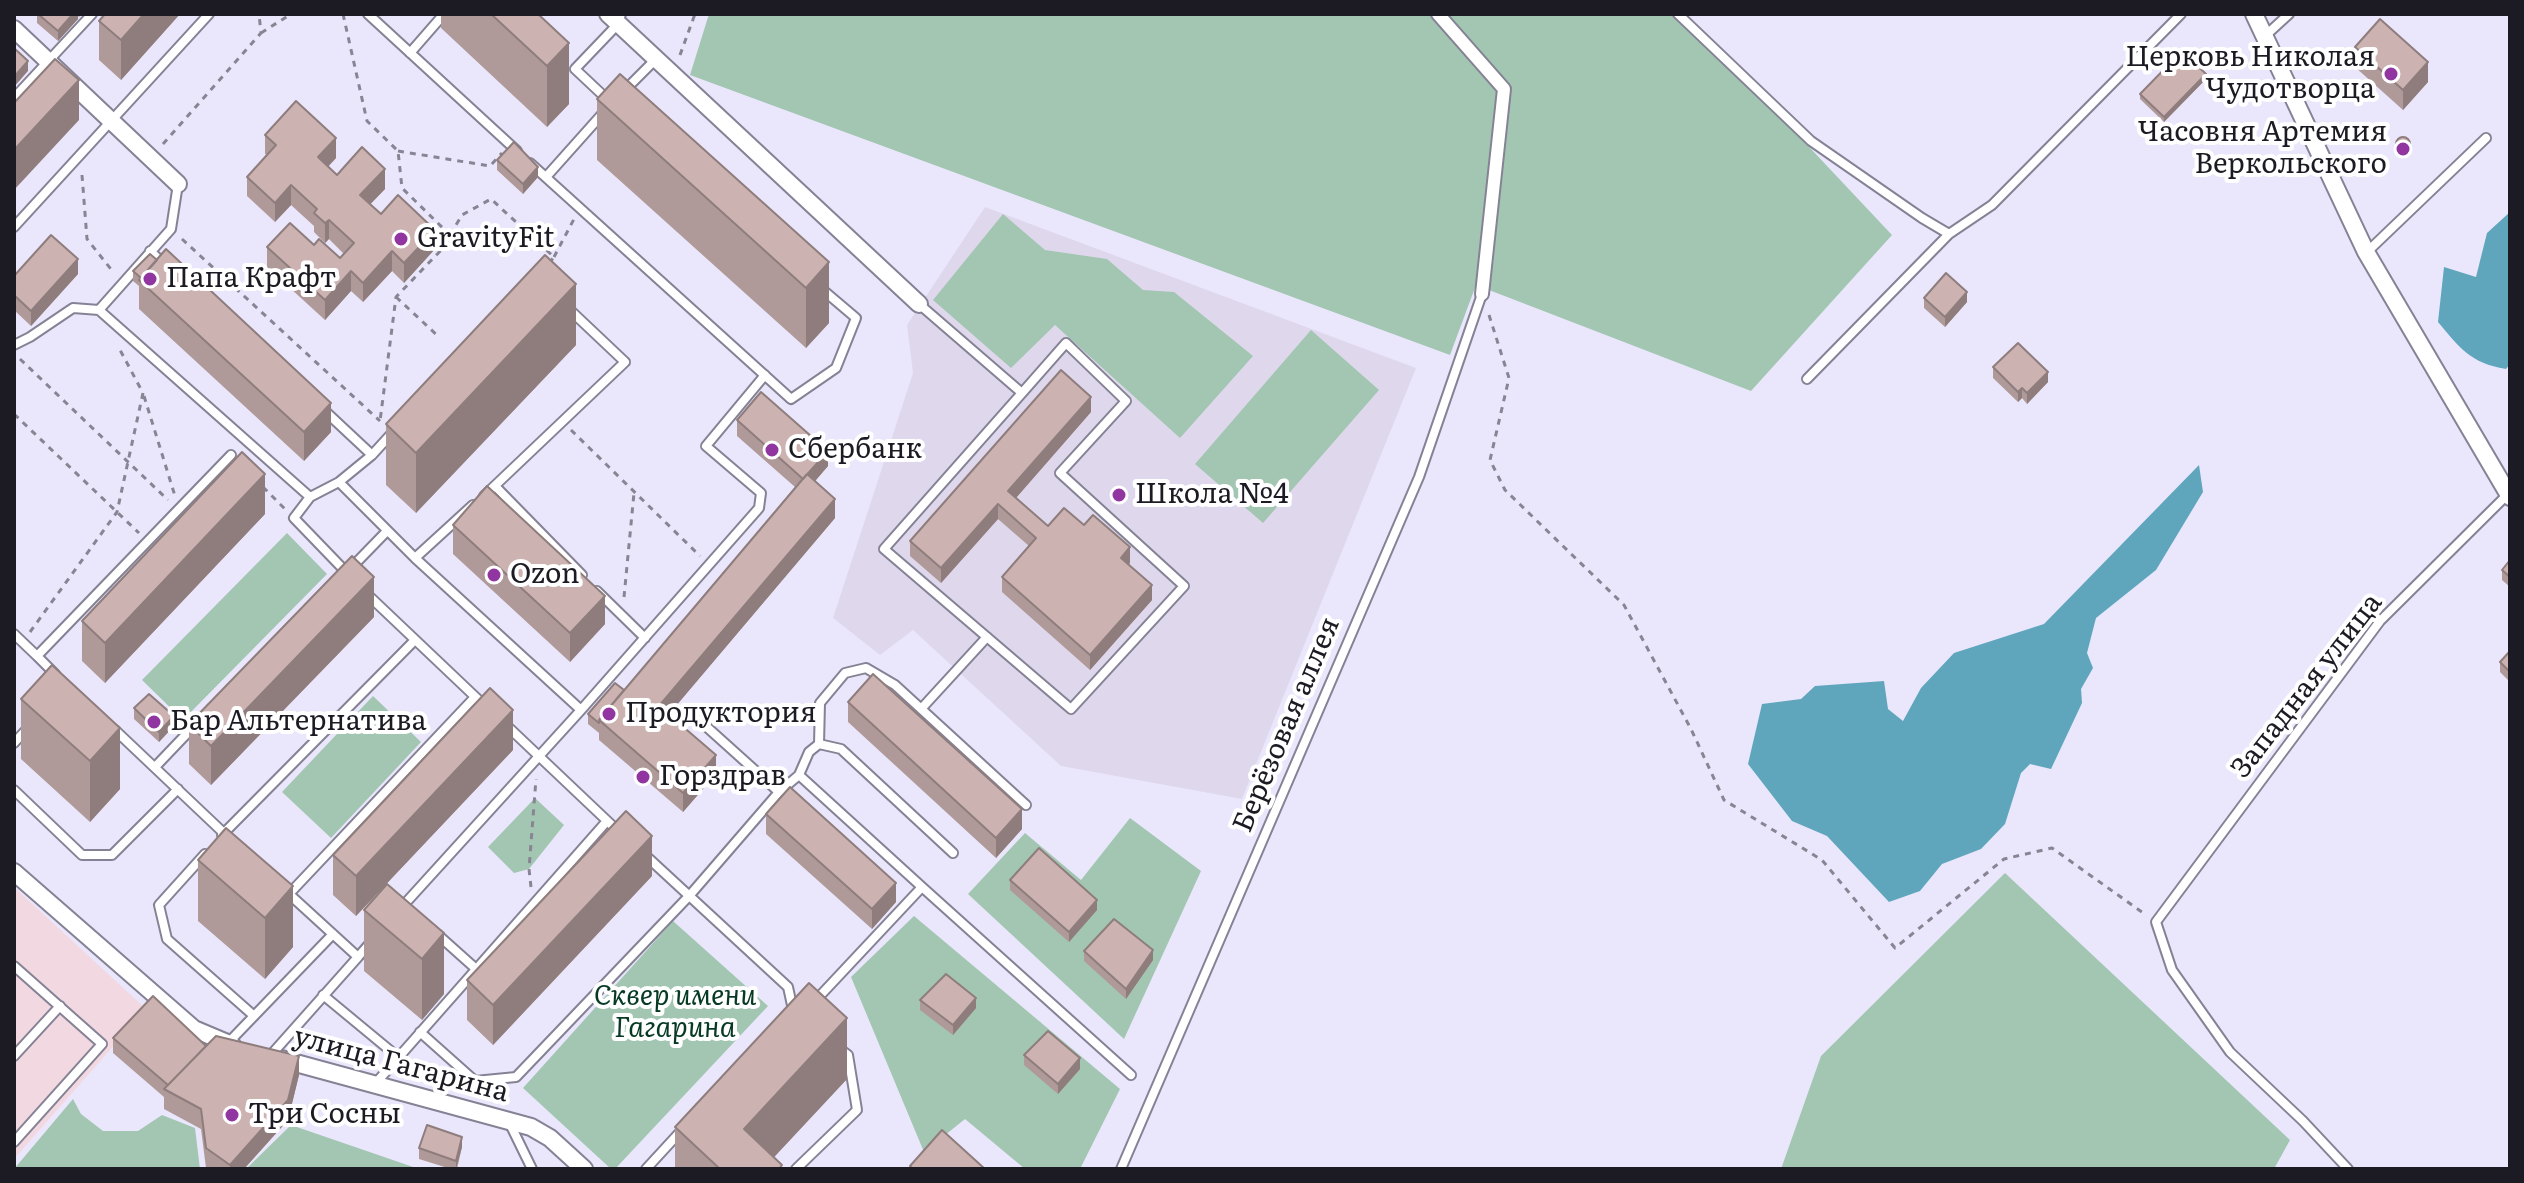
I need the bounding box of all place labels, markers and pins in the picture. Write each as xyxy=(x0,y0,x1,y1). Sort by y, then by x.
place label: Церковь Николая Чудотворца xyxy=(2125,41,2375,107)
marker: Церковь Николая Чудотворца xyxy=(2382,65,2400,83)
place label: Часовня Артемия Веркольского xyxy=(2138,116,2387,182)
marker: Часовня Артемия Веркольского xyxy=(2394,140,2412,158)
place label: GravityFit xyxy=(417,222,555,256)
marker: GravityFit xyxy=(392,230,410,248)
place label: Папа Крафт xyxy=(166,262,336,296)
marker: Папа Крафт xyxy=(141,270,159,288)
place label: Сбербанк xyxy=(788,433,922,467)
marker: Сбербанк xyxy=(763,441,781,459)
place label: Школа №4 xyxy=(1135,478,1289,512)
marker: Школа №4 xyxy=(1110,486,1128,504)
place label: Ozon xyxy=(510,558,580,592)
marker: Ozon xyxy=(485,566,503,584)
place label: Продуктория xyxy=(625,697,817,731)
place label: Бар Альтернатива xyxy=(170,705,427,739)
marker: Продуктория xyxy=(600,705,618,723)
marker: Бар Альтернатива xyxy=(145,713,163,731)
place label: Горздрав xyxy=(659,760,786,794)
marker: Горздрав xyxy=(634,768,652,786)
place label: Три Сосны xyxy=(248,1098,401,1132)
marker: Три Сосны xyxy=(223,1106,241,1124)

